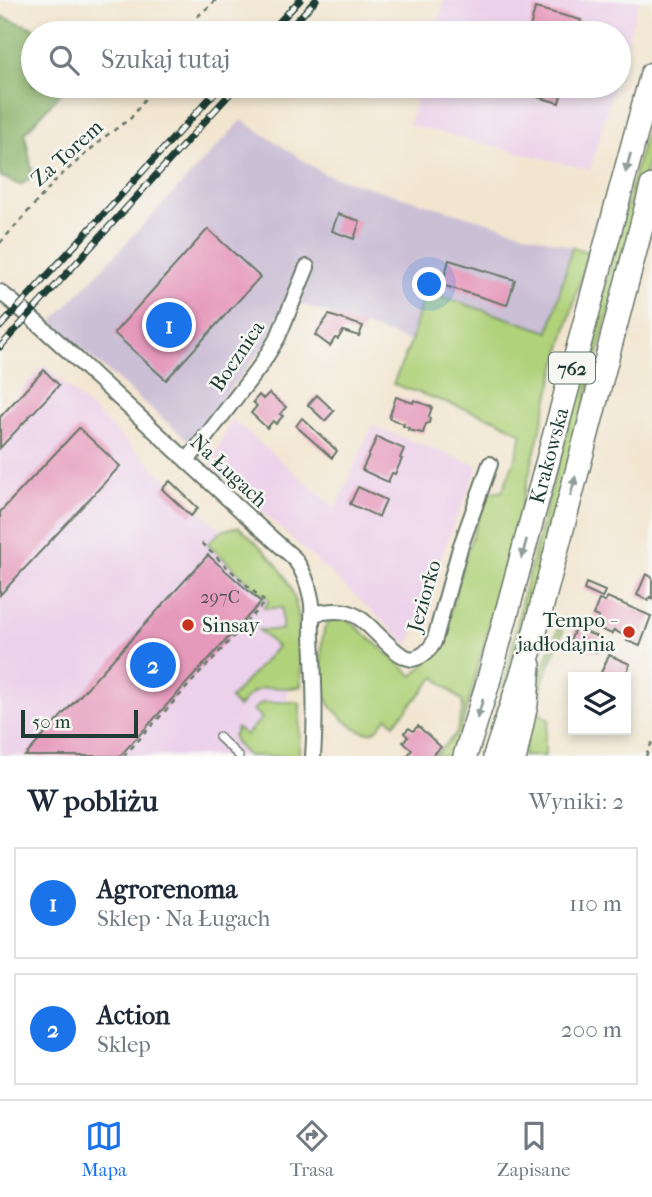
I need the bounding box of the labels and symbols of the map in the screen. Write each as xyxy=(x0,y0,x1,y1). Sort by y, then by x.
street label: Za Torem xyxy=(26,114,108,191)
one-way arrow xyxy=(622,153,632,174)
your location xyxy=(412,267,446,301)
pin: 1 xyxy=(146,299,192,351)
street label: Bocznica xyxy=(205,316,269,396)
road number: 762 xyxy=(549,352,595,384)
street label: Krakowska xyxy=(525,405,574,506)
street label: Na Ługach xyxy=(186,429,272,513)
one-way arrow xyxy=(568,475,579,497)
one-way arrow xyxy=(518,538,528,559)
street label: Jeziorko xyxy=(402,557,446,637)
house number: 297C xyxy=(200,587,240,608)
place label: Tempo - jadłodajnia xyxy=(516,608,618,656)
place label: Sinsay xyxy=(202,613,260,637)
marker: Sinsay xyxy=(180,617,196,633)
marker: Tempo - jadłodajnia xyxy=(621,624,637,640)
pin: 2 xyxy=(130,639,176,691)
one-way arrow xyxy=(474,699,484,720)
scale bar xyxy=(21,707,138,739)

